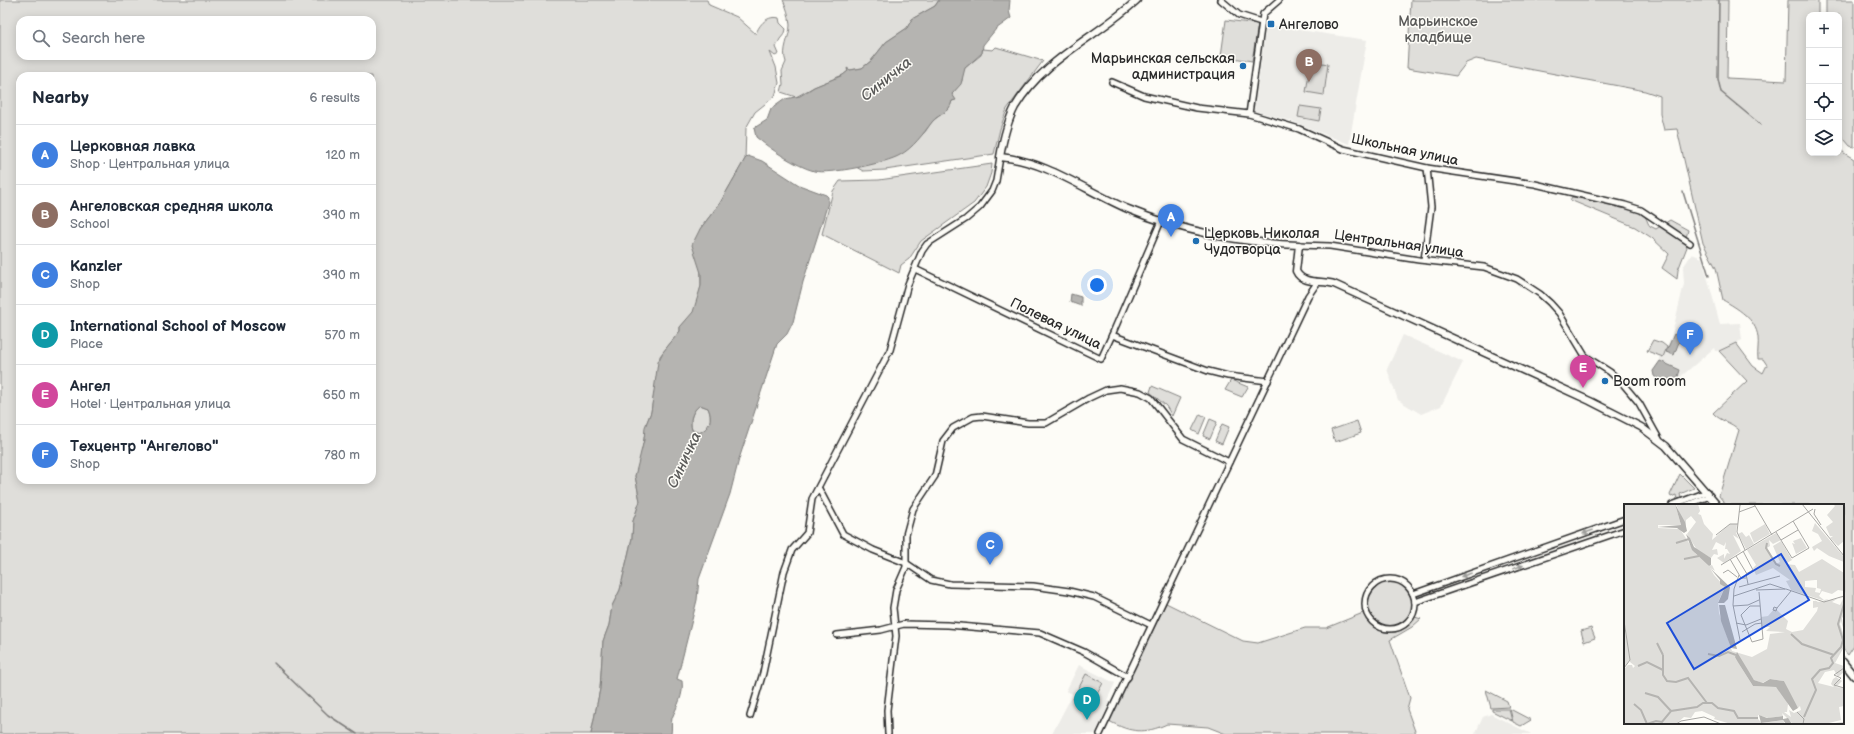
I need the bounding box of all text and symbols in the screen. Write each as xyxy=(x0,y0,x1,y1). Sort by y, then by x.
map controls xyxy=(1806,12,1842,156)
button: + xyxy=(1806,12,1842,48)
park label: Марьинское кладбище xyxy=(1398,13,1478,46)
search box xyxy=(16,16,376,60)
place label: Ангелово xyxy=(1278,16,1339,33)
marker: Ангелово xyxy=(1266,19,1276,29)
icon: search xyxy=(30,27,52,49)
text: Search here xyxy=(62,29,145,48)
button: − xyxy=(1806,48,1842,84)
pin: B xyxy=(1296,49,1322,82)
place label: Марьинская сельская администрация xyxy=(1091,50,1235,83)
water label: Синичка xyxy=(857,53,916,106)
marker: Марьинская сельская администрация xyxy=(1238,61,1248,71)
button: locate xyxy=(1806,84,1842,120)
text: Nearby xyxy=(32,88,89,108)
text: 6 results xyxy=(310,90,360,106)
button: layers xyxy=(1806,120,1842,156)
street label: Школьная улица xyxy=(1350,130,1461,169)
text: Церковная лавка xyxy=(70,137,195,156)
text: A xyxy=(41,147,49,163)
text: 120 m xyxy=(325,147,360,163)
text: Shop · Центральная улица xyxy=(70,156,230,172)
text: Ангеловская средняя школа xyxy=(70,197,273,216)
pin: A xyxy=(1158,204,1184,237)
text: B xyxy=(40,207,50,223)
text: 390 m xyxy=(323,207,360,223)
text: School xyxy=(70,216,110,232)
place label: Церковь Николая Чудотворца xyxy=(1204,225,1320,258)
street label: Центральная улица xyxy=(1333,226,1465,261)
marker: Церковь Николая Чудотворца xyxy=(1191,236,1201,246)
text: Kanzler xyxy=(70,257,122,276)
text: C xyxy=(40,267,50,283)
text: 390 m xyxy=(323,267,360,283)
your location xyxy=(1087,275,1107,295)
text: Shop xyxy=(70,276,100,292)
street label: Полевая улица xyxy=(1007,294,1105,353)
text: International School of Moscow xyxy=(70,317,286,336)
pin: F xyxy=(1677,322,1703,355)
text: D xyxy=(40,327,50,343)
text: 570 m xyxy=(324,327,360,343)
text: Place xyxy=(70,336,103,352)
pin: E xyxy=(1570,355,1596,388)
place label: Boom room xyxy=(1613,373,1686,390)
marker: Boom room xyxy=(1600,376,1610,386)
text: Ангел xyxy=(70,377,111,396)
text: E xyxy=(41,387,49,403)
text: 650 m xyxy=(323,387,360,403)
text: Hotel · Центральная улица xyxy=(70,396,231,412)
water label: Синичка xyxy=(663,429,706,491)
text: Техцентр "Ангелово" xyxy=(70,437,219,456)
text: F xyxy=(41,447,49,463)
text: 780 m xyxy=(324,447,360,463)
text: Shop xyxy=(70,456,100,472)
inset map xyxy=(1624,504,1844,724)
one-way arrow xyxy=(1582,530,1594,536)
pin: C xyxy=(977,532,1003,565)
one-way arrow xyxy=(1512,563,1524,569)
one-way arrow xyxy=(1459,573,1471,579)
pin: D xyxy=(1074,687,1100,720)

